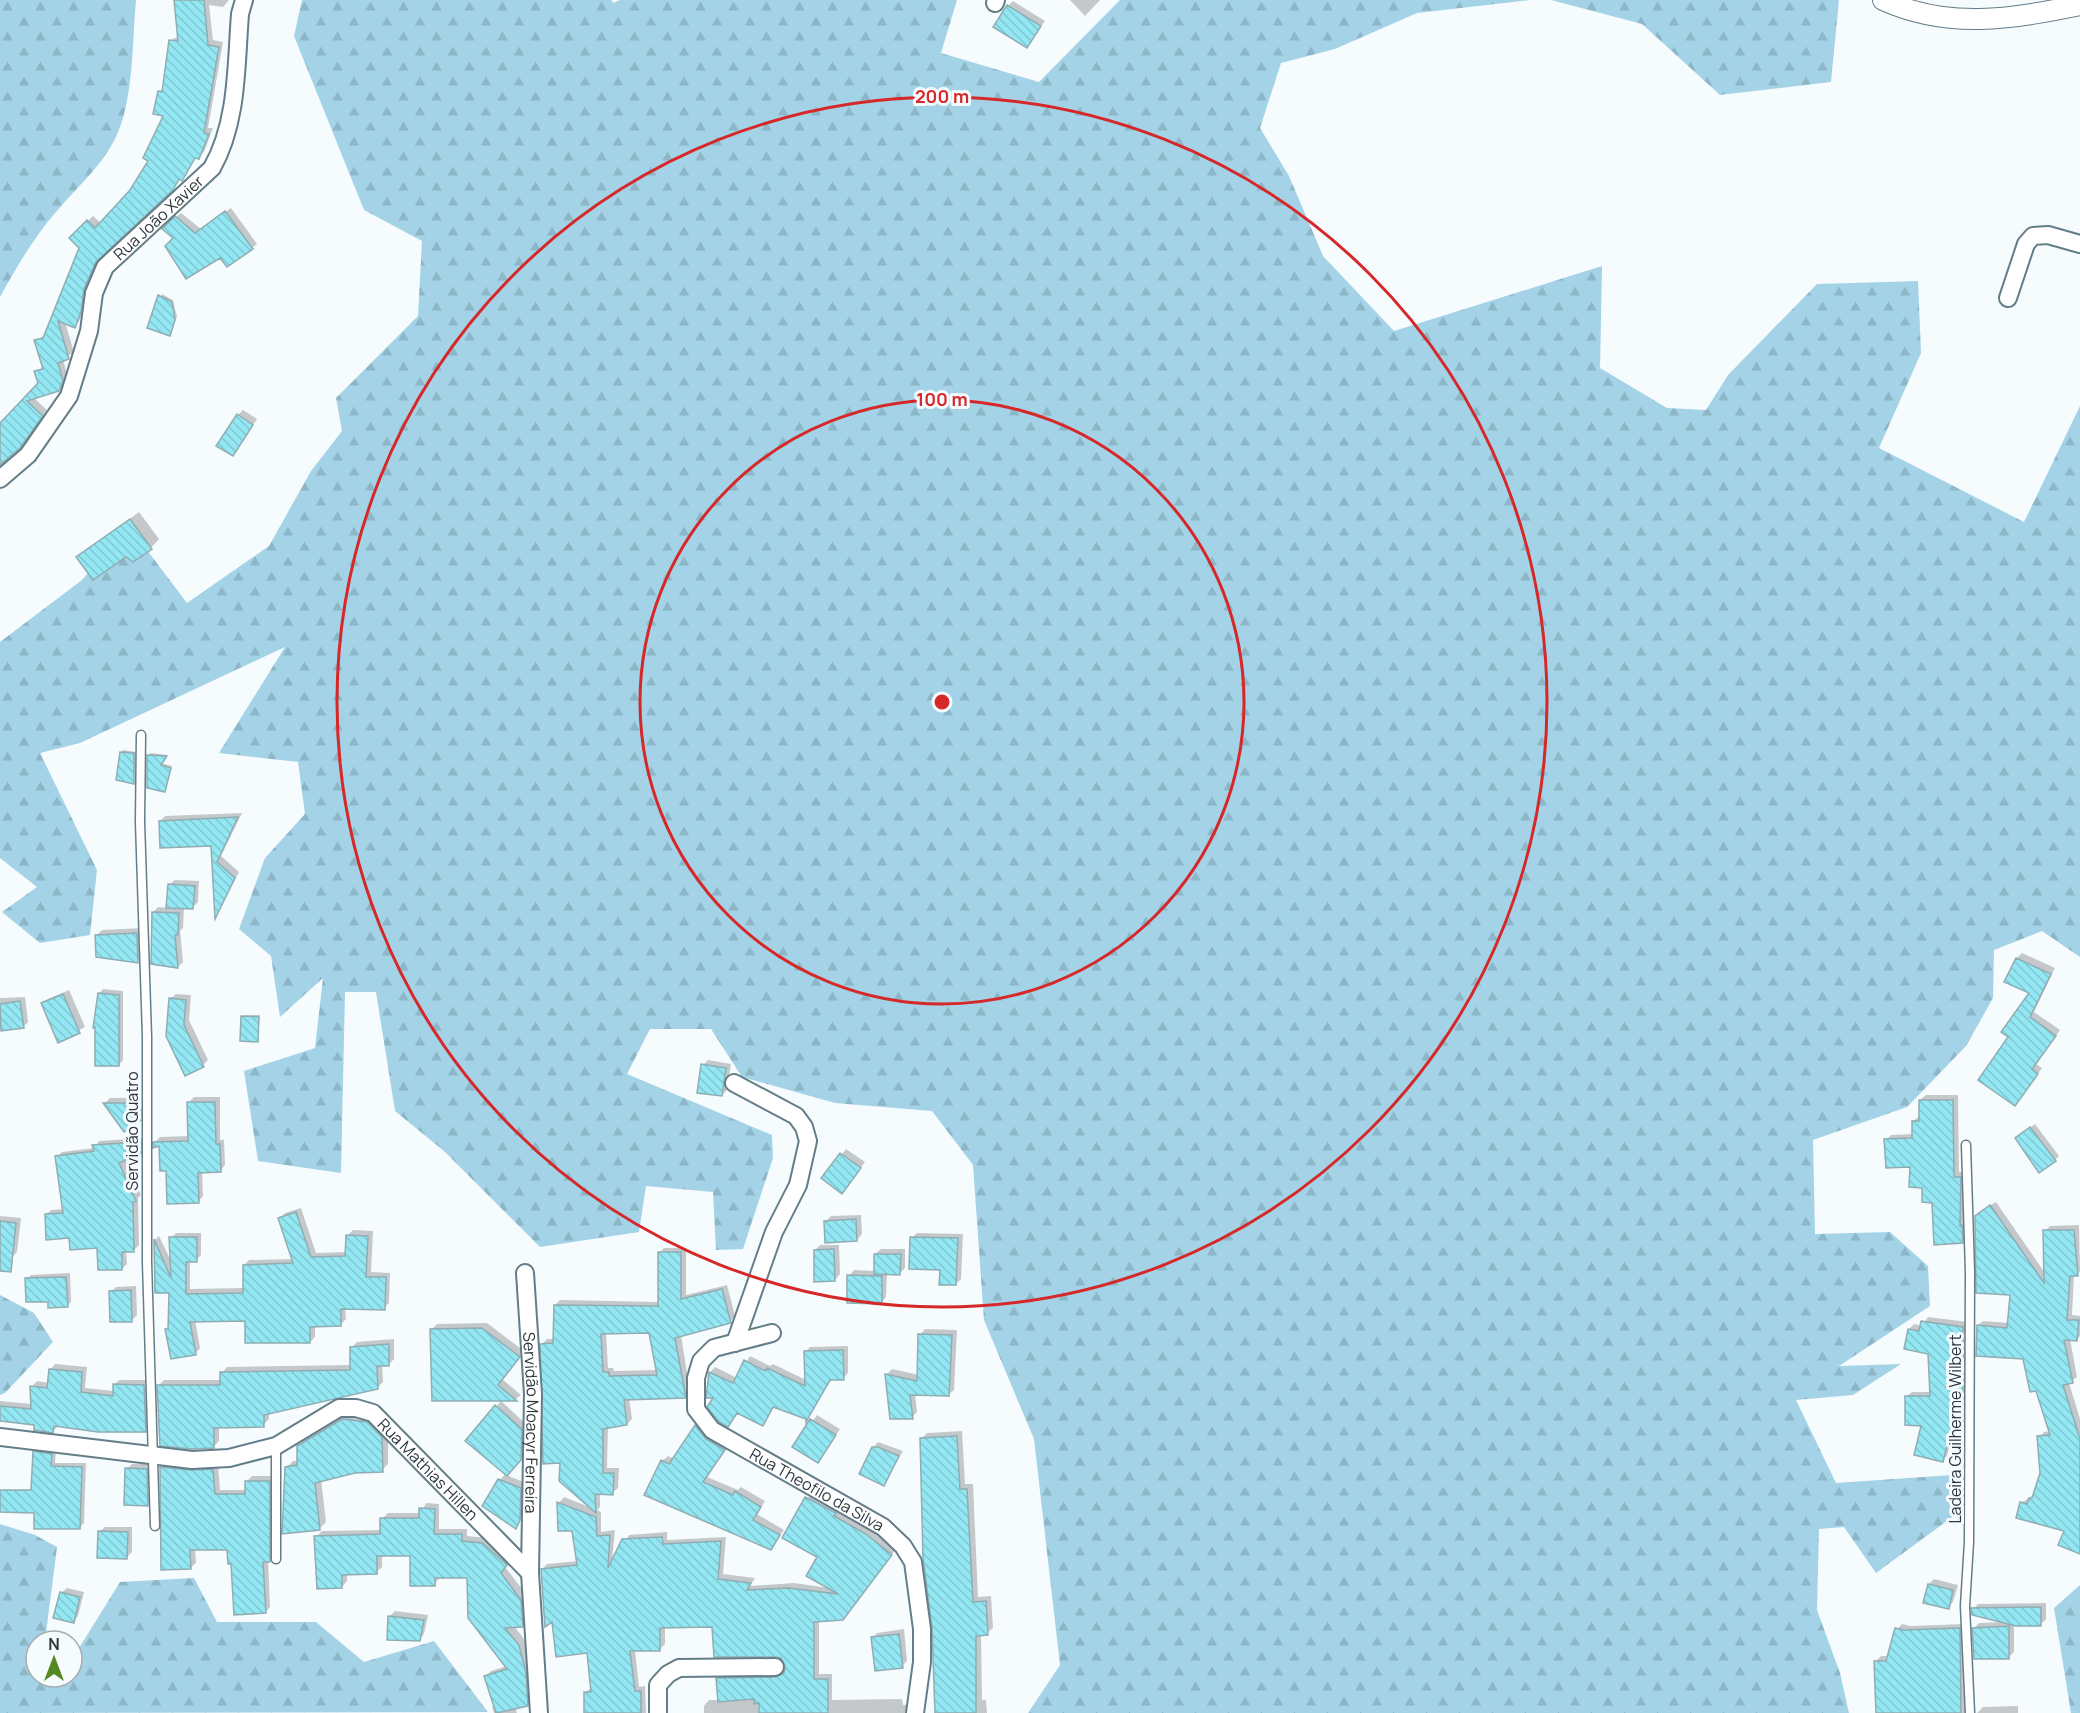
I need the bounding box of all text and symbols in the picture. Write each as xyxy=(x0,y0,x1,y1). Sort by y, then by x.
text: 200 m xyxy=(915,84,969,108)
street label: Rua João Xavier xyxy=(109,170,208,265)
text: 100 m xyxy=(916,387,968,411)
centre of rings xyxy=(932,692,952,712)
street label: Servidão Quatro xyxy=(121,1071,143,1191)
street label: Servidão Moacyr Ferreira xyxy=(518,1331,544,1514)
street label: Ladeira Guilherme Wilbert xyxy=(1944,1334,1966,1524)
street label: Rua Mathias Hillen xyxy=(373,1413,483,1525)
street label: Rua Theofilo da Silva xyxy=(746,1443,888,1536)
north arrow xyxy=(24,1629,84,1689)
text: N xyxy=(48,1633,60,1655)

